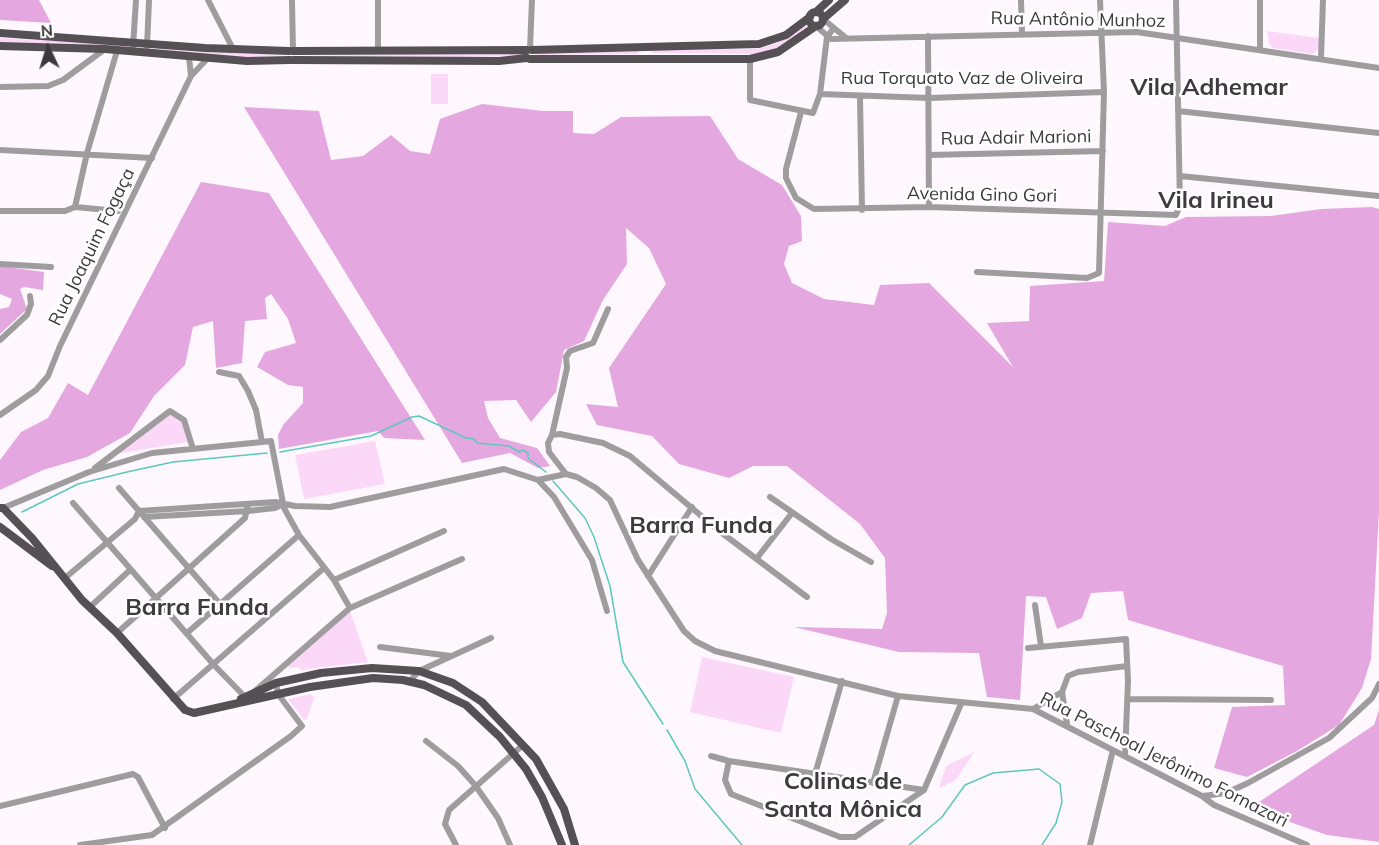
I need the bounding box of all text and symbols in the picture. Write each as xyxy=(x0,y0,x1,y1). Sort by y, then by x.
street label: Rua Antônio Munhoz xyxy=(990,8,1166,32)
north arrow xyxy=(18,18,78,78)
text: N xyxy=(40,20,53,40)
street label: Rua Torquato Vaz de Oliveira xyxy=(841,68,1083,90)
district label: Vila Adhemar xyxy=(1130,74,1288,102)
street label: Rua Adair Marioni xyxy=(940,126,1092,150)
street label: Rua Joaquim Fogaça xyxy=(44,165,140,329)
street label: Avenida Gino Gori xyxy=(907,183,1057,207)
district label: Vila Irineu xyxy=(1158,187,1274,215)
district label: Barra Funda xyxy=(629,512,773,540)
district label: Barra Funda xyxy=(125,594,269,622)
street label: Rua Paschoal Jerônimo Fornazari xyxy=(1036,688,1292,832)
district label: Colinas de Santa Mônica xyxy=(764,768,922,824)

